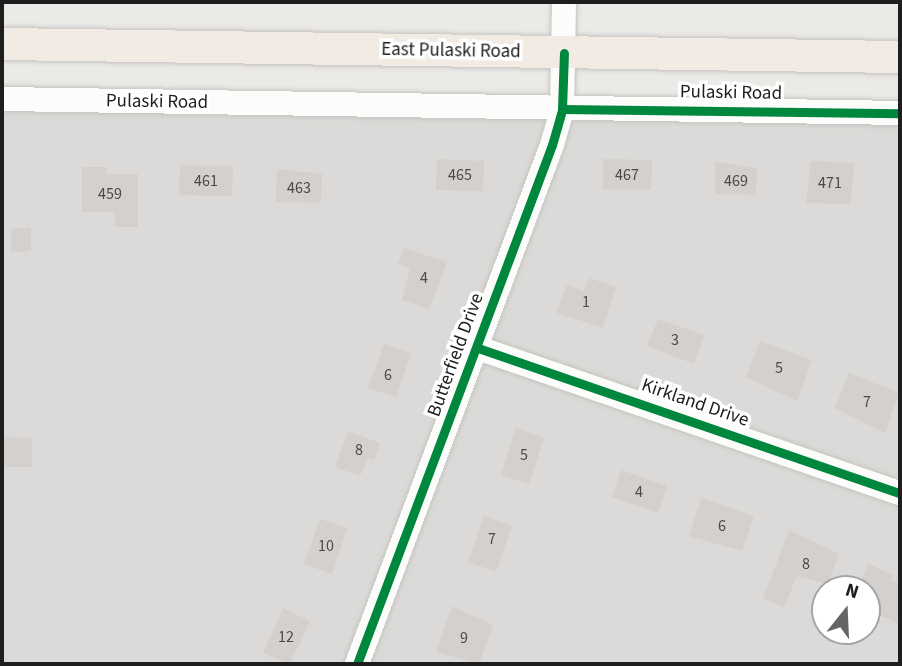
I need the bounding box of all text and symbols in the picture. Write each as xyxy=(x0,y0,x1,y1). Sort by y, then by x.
street label: East Pulaski Road xyxy=(381,38,521,64)
street label: Pulaski Road xyxy=(680,81,782,105)
street label: Pulaski Road xyxy=(106,90,208,114)
house number: 465 xyxy=(448,165,472,185)
house number: 467 xyxy=(615,165,639,185)
house number: 461 xyxy=(194,171,218,191)
house number: 469 xyxy=(724,171,748,191)
house number: 471 xyxy=(818,173,842,193)
house number: 463 xyxy=(287,178,311,198)
house number: 459 xyxy=(98,184,122,204)
house number: 4 xyxy=(420,268,428,288)
street label: Butterfield Drive xyxy=(423,290,489,420)
house number: 1 xyxy=(582,292,590,312)
house number: 3 xyxy=(671,330,679,350)
house number: 5 xyxy=(775,358,783,378)
house number: 6 xyxy=(384,365,392,385)
street label: Kirkland Drive xyxy=(638,374,752,432)
house number: 7 xyxy=(863,392,871,412)
house number: 8 xyxy=(355,440,363,460)
house number: 5 xyxy=(520,445,528,465)
house number: 4 xyxy=(635,482,643,502)
house number: 6 xyxy=(718,516,726,536)
house number: 7 xyxy=(488,529,496,549)
house number: 10 xyxy=(318,536,334,556)
house number: 8 xyxy=(802,554,810,574)
north arrow xyxy=(811,575,881,645)
text: N xyxy=(842,577,862,606)
house number: 12 xyxy=(278,627,294,647)
house number: 9 xyxy=(460,628,468,648)

